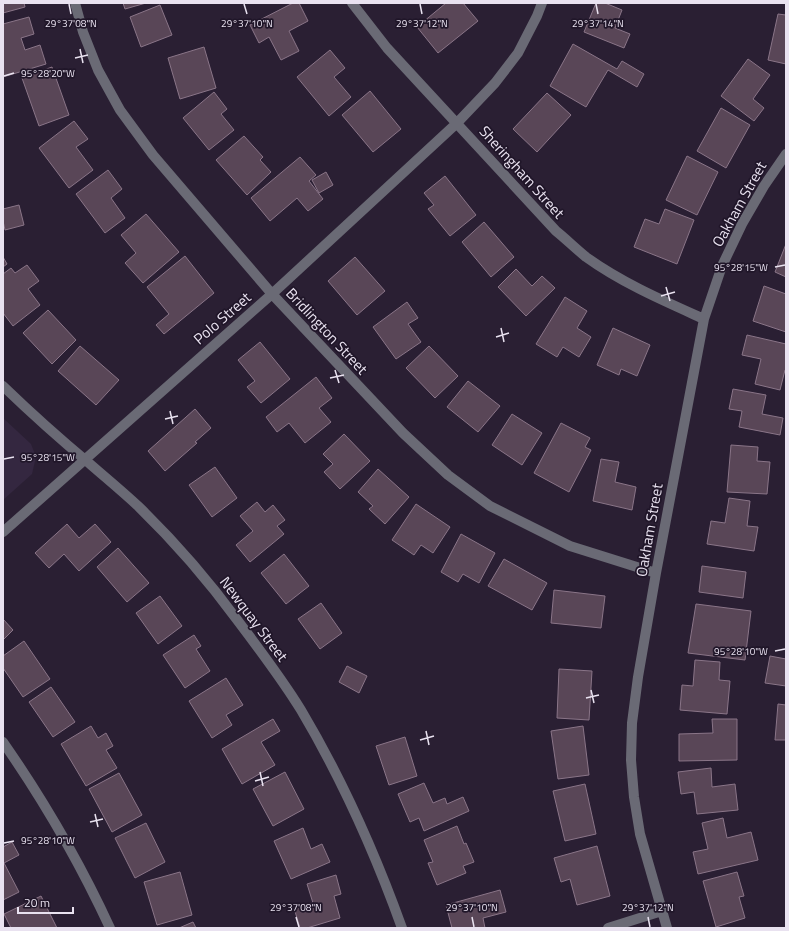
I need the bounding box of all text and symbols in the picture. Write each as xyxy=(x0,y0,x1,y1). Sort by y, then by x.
text: 29°37'08"N xyxy=(45,16,97,31)
text: 29°37'10"N xyxy=(221,16,273,31)
text: 29°37'12"N xyxy=(396,16,448,31)
text: 29°37'14"N xyxy=(572,16,624,31)
text: 95°28'20"W xyxy=(21,66,75,81)
street label: Sheringham Street xyxy=(474,120,571,224)
street label: Oakham Street xyxy=(706,156,772,251)
text: 95°28'15"W xyxy=(714,260,768,275)
street label: Bridlington Street xyxy=(281,282,374,380)
street label: Polo Street xyxy=(188,286,257,350)
text: 95°28'15"W xyxy=(21,450,75,465)
street label: Oakham Street xyxy=(629,481,669,579)
street label: Newquay Street xyxy=(214,572,294,667)
text: 95°28'10"W xyxy=(714,644,768,659)
text: 95°28'10"W xyxy=(21,833,75,848)
scale bar xyxy=(18,889,73,915)
text: 20 m xyxy=(24,893,50,912)
text: 29°37'08"N xyxy=(270,900,322,915)
text: 29°37'10"N xyxy=(446,900,498,915)
text: 29°37'12"N xyxy=(622,900,674,915)

